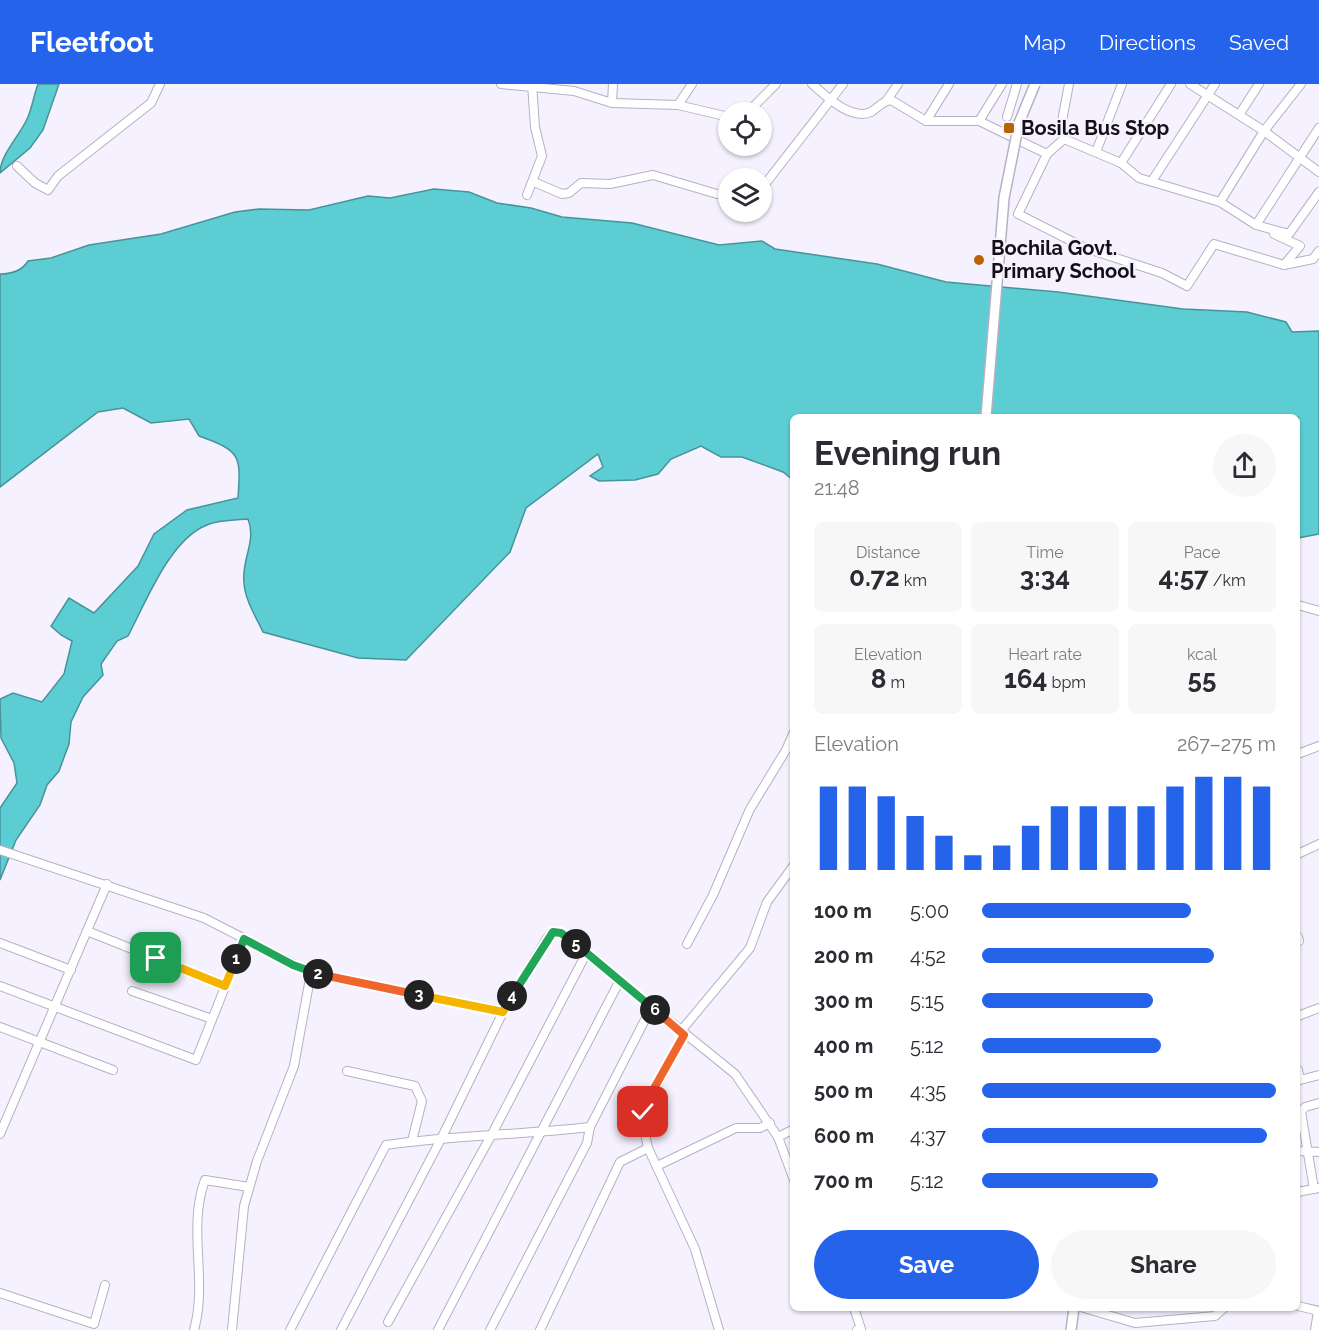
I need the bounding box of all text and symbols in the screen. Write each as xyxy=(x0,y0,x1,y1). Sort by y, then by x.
text: Fleetfoot xyxy=(30,26,154,59)
text: Map xyxy=(1023,30,1066,55)
text: Directions xyxy=(1099,30,1196,55)
text: Saved xyxy=(1229,30,1289,55)
map controls xyxy=(718,102,772,222)
button: locate xyxy=(718,102,772,156)
place label: Bosila Bus Stop xyxy=(1021,116,1170,140)
marker: Bosila Bus Stop xyxy=(1002,121,1016,135)
button: layers xyxy=(718,168,772,222)
place label: Bochila Govt. Primary School xyxy=(991,236,1136,283)
marker: Bochila Govt. Primary School xyxy=(972,253,986,267)
text: Evening run xyxy=(814,434,1001,473)
button: share xyxy=(1213,434,1276,497)
text: 21:48 xyxy=(814,476,860,500)
text: Distance xyxy=(856,543,920,562)
text: Time xyxy=(1026,543,1064,562)
text: Pace xyxy=(1184,543,1220,562)
text: 0.72 xyxy=(849,562,900,592)
text: 3:34 xyxy=(1020,562,1070,592)
text: 4:57 xyxy=(1158,562,1209,592)
text: km xyxy=(900,571,927,590)
text: /km xyxy=(1209,571,1246,590)
text: Elevation xyxy=(854,645,922,664)
text: Heart rate xyxy=(1008,645,1082,664)
text: kcal xyxy=(1187,645,1217,664)
text: 8 xyxy=(871,664,886,694)
text: 164 xyxy=(1004,664,1047,694)
text: 55 xyxy=(1188,664,1216,694)
text: m xyxy=(886,673,905,692)
text: bpm xyxy=(1047,673,1086,692)
text: Elevation xyxy=(814,732,899,756)
text: 267–275 m xyxy=(1177,732,1276,756)
text: 100 m xyxy=(814,899,872,923)
text: 5:00 xyxy=(910,899,949,923)
pin: 5 xyxy=(561,929,591,959)
pin xyxy=(130,932,181,983)
text: 5 xyxy=(572,934,580,953)
icon: arrive xyxy=(139,941,172,974)
pin: 1 xyxy=(221,944,251,974)
text: 200 m xyxy=(814,944,873,968)
text: 4:52 xyxy=(910,944,946,968)
text: 1 xyxy=(232,949,240,968)
pin: 2 xyxy=(303,959,333,989)
text: 2 xyxy=(313,964,323,983)
pin: 3 xyxy=(404,980,434,1010)
pin: 4 xyxy=(497,981,527,1011)
text: 3 xyxy=(415,985,423,1004)
text: 4 xyxy=(507,986,517,1005)
text: 300 m xyxy=(814,989,873,1013)
text: 5:15 xyxy=(910,989,944,1013)
pin: 6 xyxy=(640,995,670,1025)
text: 6 xyxy=(650,1000,660,1019)
text: 400 m xyxy=(814,1034,873,1058)
text: 5:12 xyxy=(910,1034,944,1058)
text: 500 m xyxy=(814,1079,873,1103)
text: 4:35 xyxy=(910,1079,946,1103)
pin xyxy=(617,1086,668,1137)
icon: check xyxy=(626,1095,659,1128)
text: 600 m xyxy=(814,1124,874,1148)
text: 4:37 xyxy=(910,1124,946,1148)
text: 700 m xyxy=(814,1169,873,1193)
text: 5:12 xyxy=(910,1169,944,1193)
button: Save xyxy=(814,1230,1039,1299)
button: Share xyxy=(1051,1230,1276,1299)

